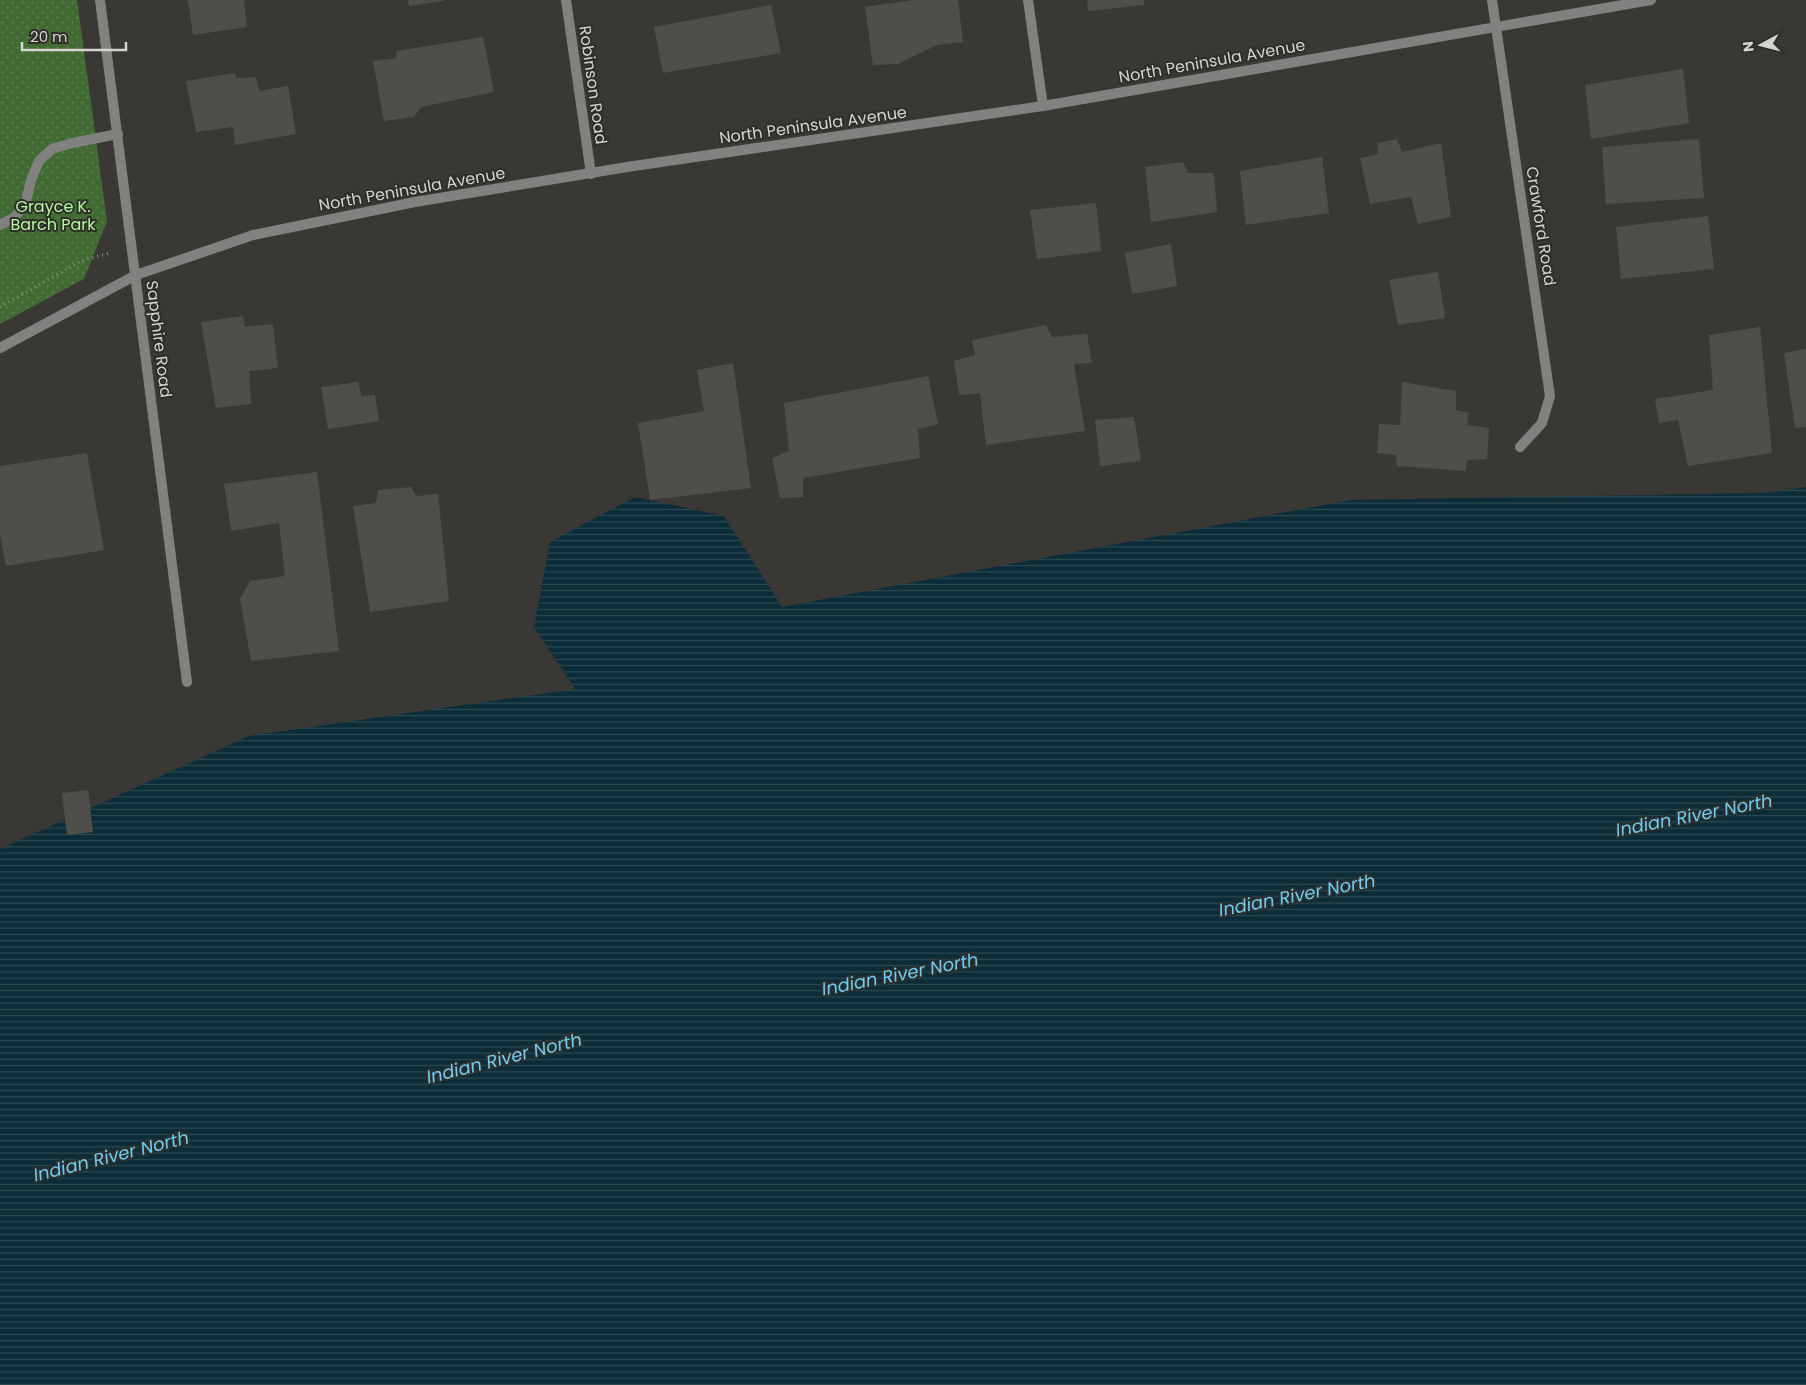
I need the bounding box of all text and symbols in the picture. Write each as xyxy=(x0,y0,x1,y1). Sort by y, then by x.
scale bar xyxy=(22,20,126,52)
north arrow xyxy=(1736,20,1786,70)
street label: Robinson Road xyxy=(573,24,613,146)
text: 20 m xyxy=(30,26,68,47)
street label: North Peninsula Avenue xyxy=(1117,33,1307,89)
text: N xyxy=(1738,40,1759,53)
street label: North Peninsula Avenue xyxy=(718,100,908,150)
street label: North Peninsula Avenue xyxy=(317,161,507,217)
street label: Crawford Road xyxy=(1520,165,1562,287)
park label: Grayce K. Barch Park xyxy=(10,195,96,236)
street label: Sapphire Road xyxy=(140,279,178,399)
water label: Indian River North xyxy=(1613,788,1775,842)
water label: Indian River North xyxy=(1216,868,1378,922)
water label: Indian River North xyxy=(819,947,981,1001)
water label: Indian River North xyxy=(424,1027,584,1089)
water label: Indian River North xyxy=(31,1125,191,1187)

